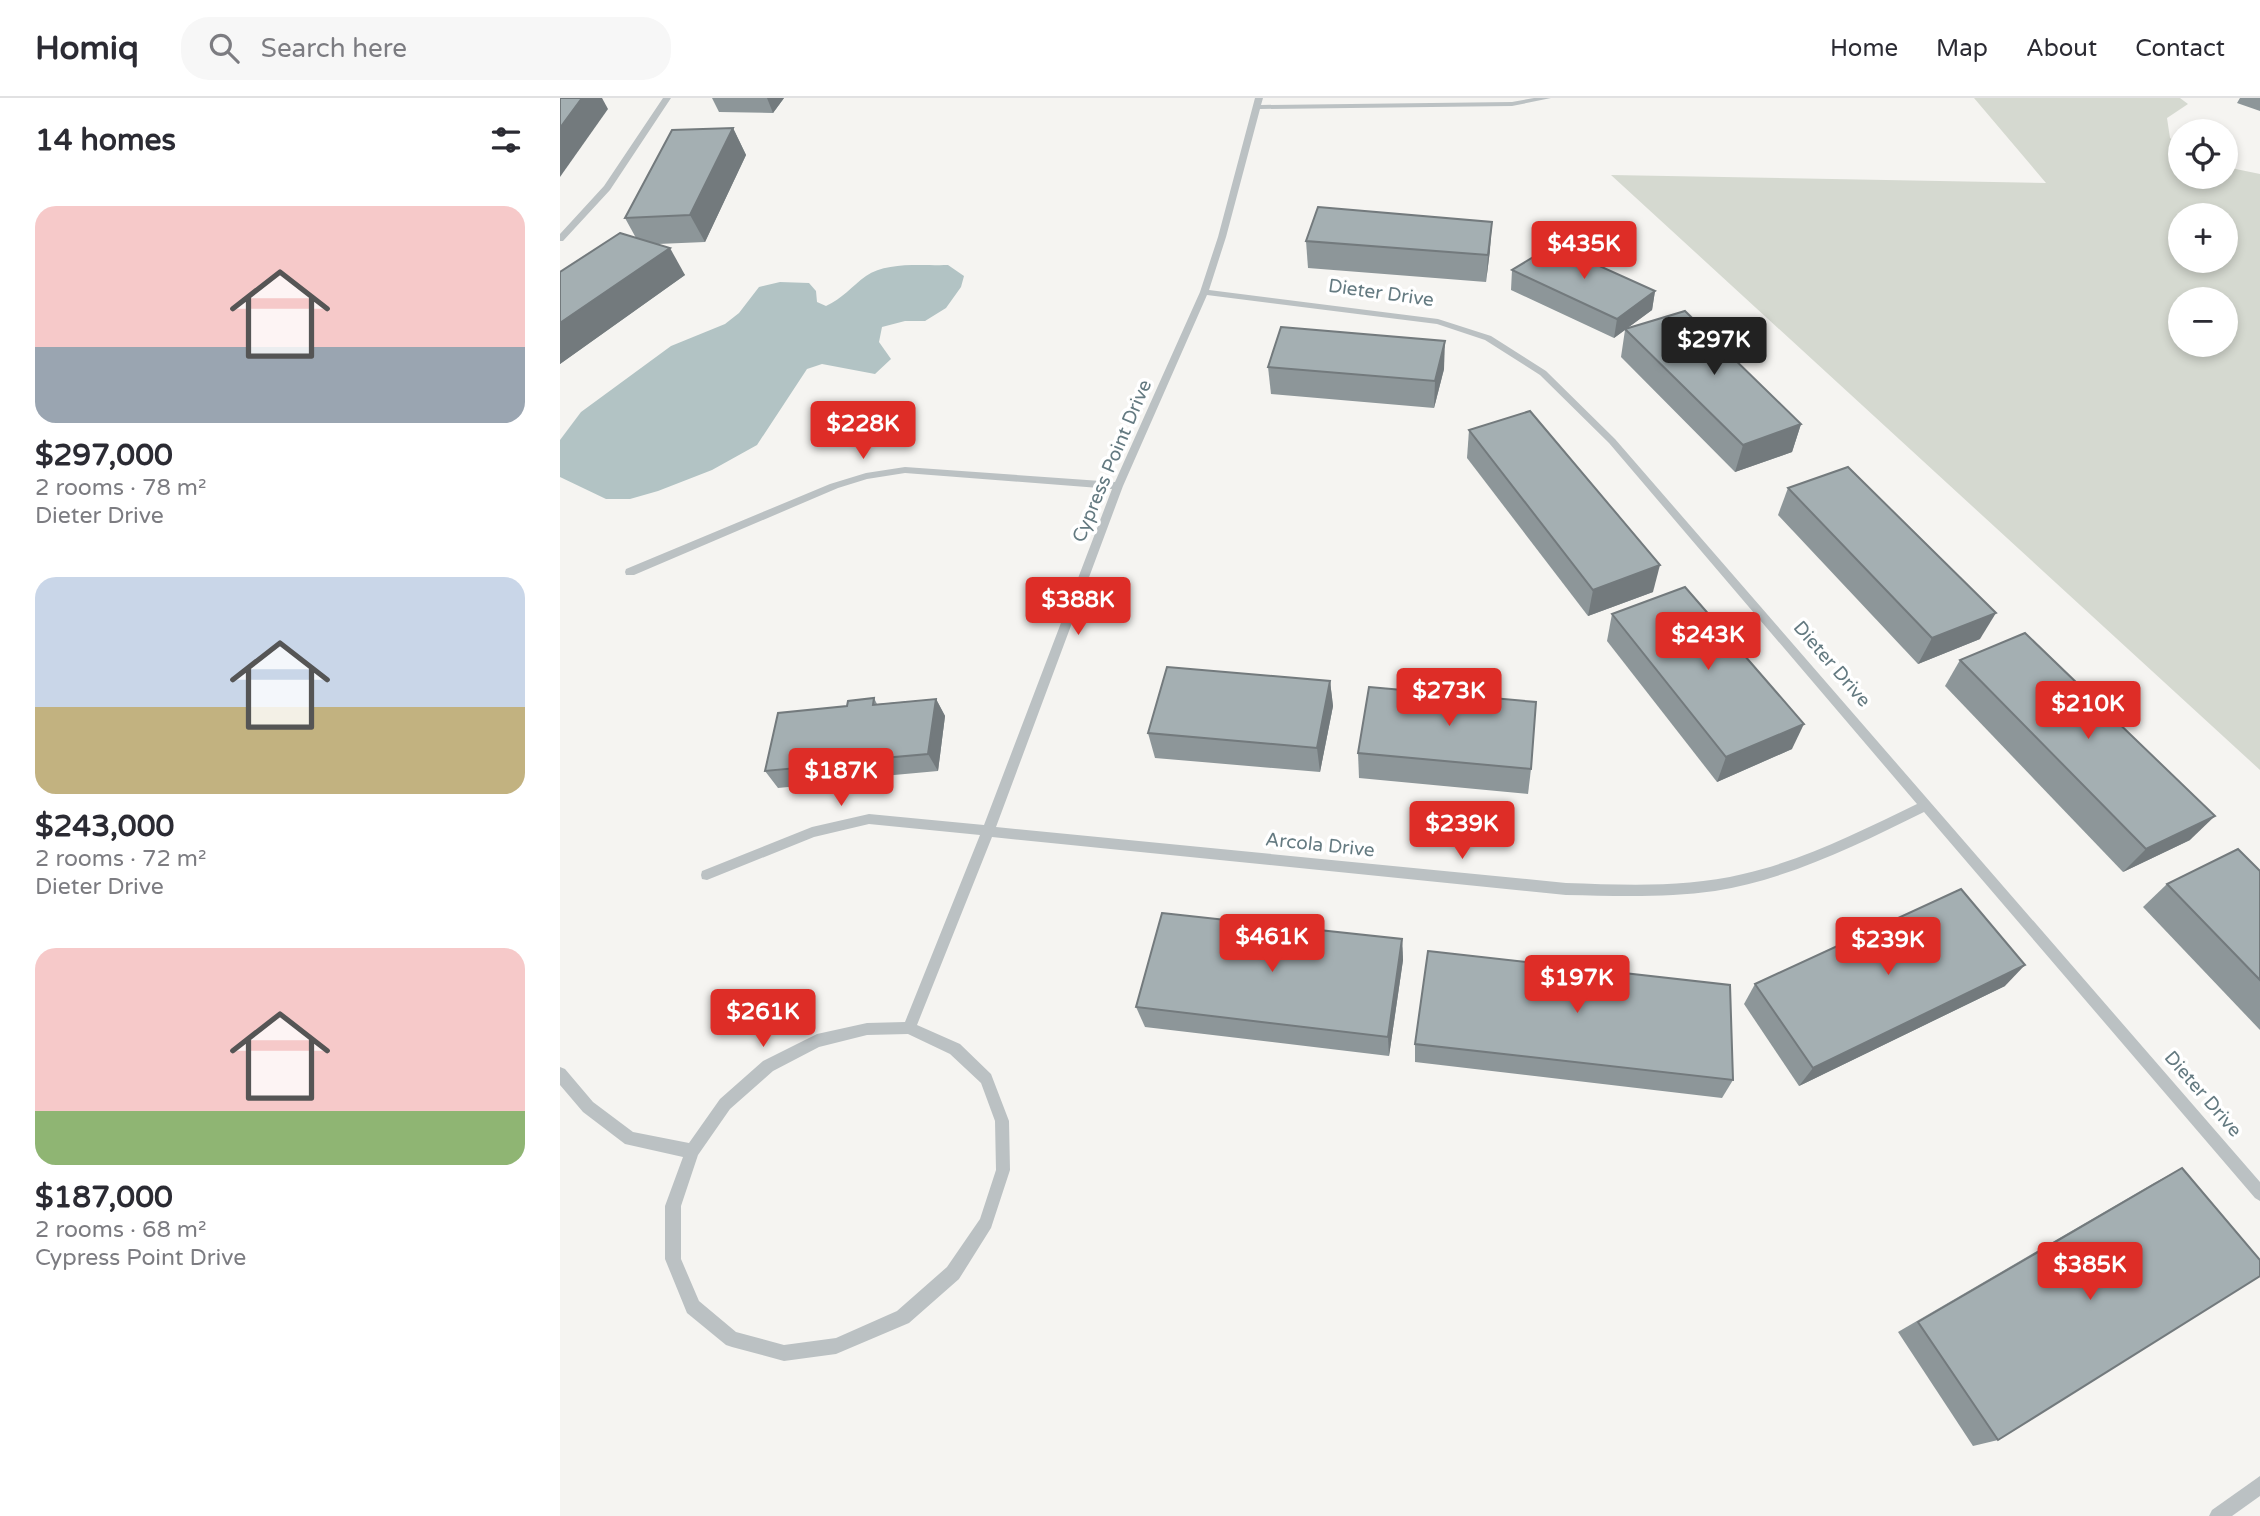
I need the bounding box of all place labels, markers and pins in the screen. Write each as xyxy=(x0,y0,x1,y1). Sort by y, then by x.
pin: $435K xyxy=(1535,222,1633,281)
pin: $297K xyxy=(1665,317,1763,377)
pin: $228K xyxy=(814,402,912,461)
pin: $388K xyxy=(1029,578,1127,637)
pin: $243K xyxy=(1659,612,1757,672)
pin: $273K xyxy=(1400,668,1498,728)
pin: $210K xyxy=(2039,682,2137,741)
pin: $187K xyxy=(792,748,890,808)
pin: $239K xyxy=(1413,802,1511,861)
pin: $461K xyxy=(1223,914,1321,974)
pin: $239K xyxy=(1839,918,1937,977)
pin: $197K xyxy=(1528,956,1626,1015)
pin: $261K xyxy=(714,990,812,1049)
pin: $385K xyxy=(2041,1242,2139,1302)

